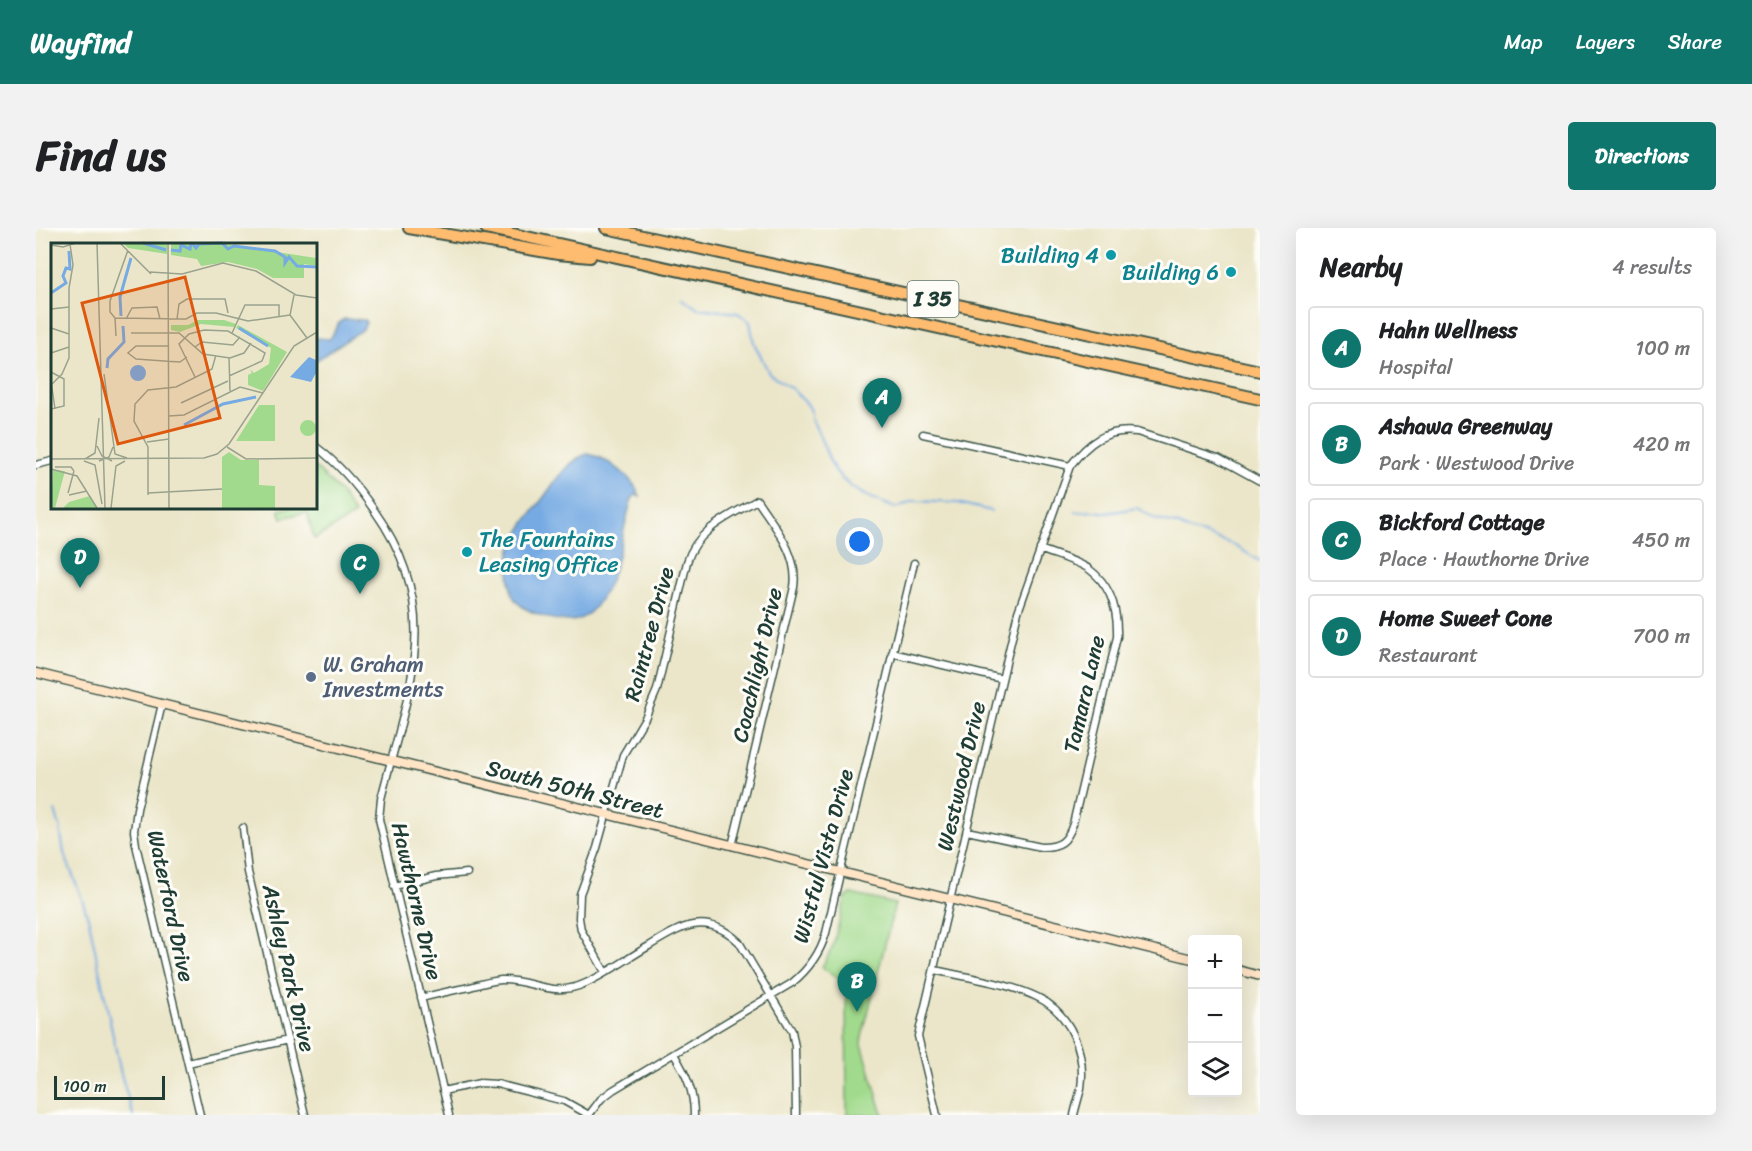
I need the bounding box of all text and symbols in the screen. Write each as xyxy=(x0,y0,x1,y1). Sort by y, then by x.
text: Wayfind xyxy=(30,18,131,67)
text: Map xyxy=(1504,23,1543,61)
text: Layers xyxy=(1576,23,1635,61)
text: Share xyxy=(1668,23,1722,61)
text: Find us xyxy=(36,119,166,193)
button: Directions xyxy=(1568,122,1716,190)
place label: Building 4 xyxy=(1001,236,1099,275)
inset map xyxy=(51,243,316,508)
text: Nearby xyxy=(1320,244,1402,290)
marker: Building 4 xyxy=(1104,248,1118,262)
text: 4 results xyxy=(1612,250,1692,285)
place label: Building 6 xyxy=(1122,253,1219,292)
marker: Building 6 xyxy=(1224,265,1238,279)
road number: I 35 xyxy=(908,281,958,317)
text: Hahn Wellness xyxy=(1379,311,1517,350)
text: A xyxy=(1335,331,1348,366)
text: 100 m xyxy=(1636,331,1690,366)
text: Hospital xyxy=(1379,350,1452,385)
pin: A xyxy=(862,378,902,428)
text: Ashawa Greenway xyxy=(1379,407,1552,446)
text: B xyxy=(1335,427,1348,462)
text: 420 m xyxy=(1633,427,1690,462)
text: Park · Westwood Drive xyxy=(1379,446,1574,481)
text: Bickford Cottage xyxy=(1379,503,1545,542)
place label: The Fountains Leasing Office xyxy=(479,520,619,584)
text: C xyxy=(1335,523,1348,558)
text: 450 m xyxy=(1632,523,1690,558)
your location xyxy=(845,527,874,556)
pin: D xyxy=(60,538,99,588)
text: Place · Hawthorne Drive xyxy=(1379,542,1589,577)
pin: C xyxy=(340,544,380,594)
marker: The Fountains Leasing Office xyxy=(460,545,474,559)
street label: Raintree Drive xyxy=(612,562,686,706)
street label: Coachlight Drive xyxy=(720,584,794,746)
text: Home Sweet Cone xyxy=(1379,599,1552,638)
text: D xyxy=(1336,619,1347,654)
text: 700 m xyxy=(1633,619,1690,654)
street label: Tamara Lane xyxy=(1052,631,1116,757)
text: Restaurant xyxy=(1379,638,1478,673)
place label: W. Graham Investments xyxy=(322,645,445,709)
marker: W. Graham Investments xyxy=(304,670,318,684)
street label: Westwood Drive xyxy=(925,697,997,855)
street label: South 50th Street xyxy=(482,748,668,830)
street label: Wistful Vista Drive xyxy=(781,764,865,947)
street label: Hawthorne Drive xyxy=(380,818,454,984)
street label: Waterford Drive xyxy=(136,826,206,986)
street label: Ashley Park Drive xyxy=(250,879,327,1056)
map controls xyxy=(1188,935,1242,1097)
button: + xyxy=(1188,935,1242,989)
pin: B xyxy=(838,962,876,1012)
button: − xyxy=(1188,989,1242,1043)
button: layers xyxy=(1188,1043,1242,1097)
text: 100 m xyxy=(63,1072,107,1101)
scale bar xyxy=(54,1073,165,1100)

